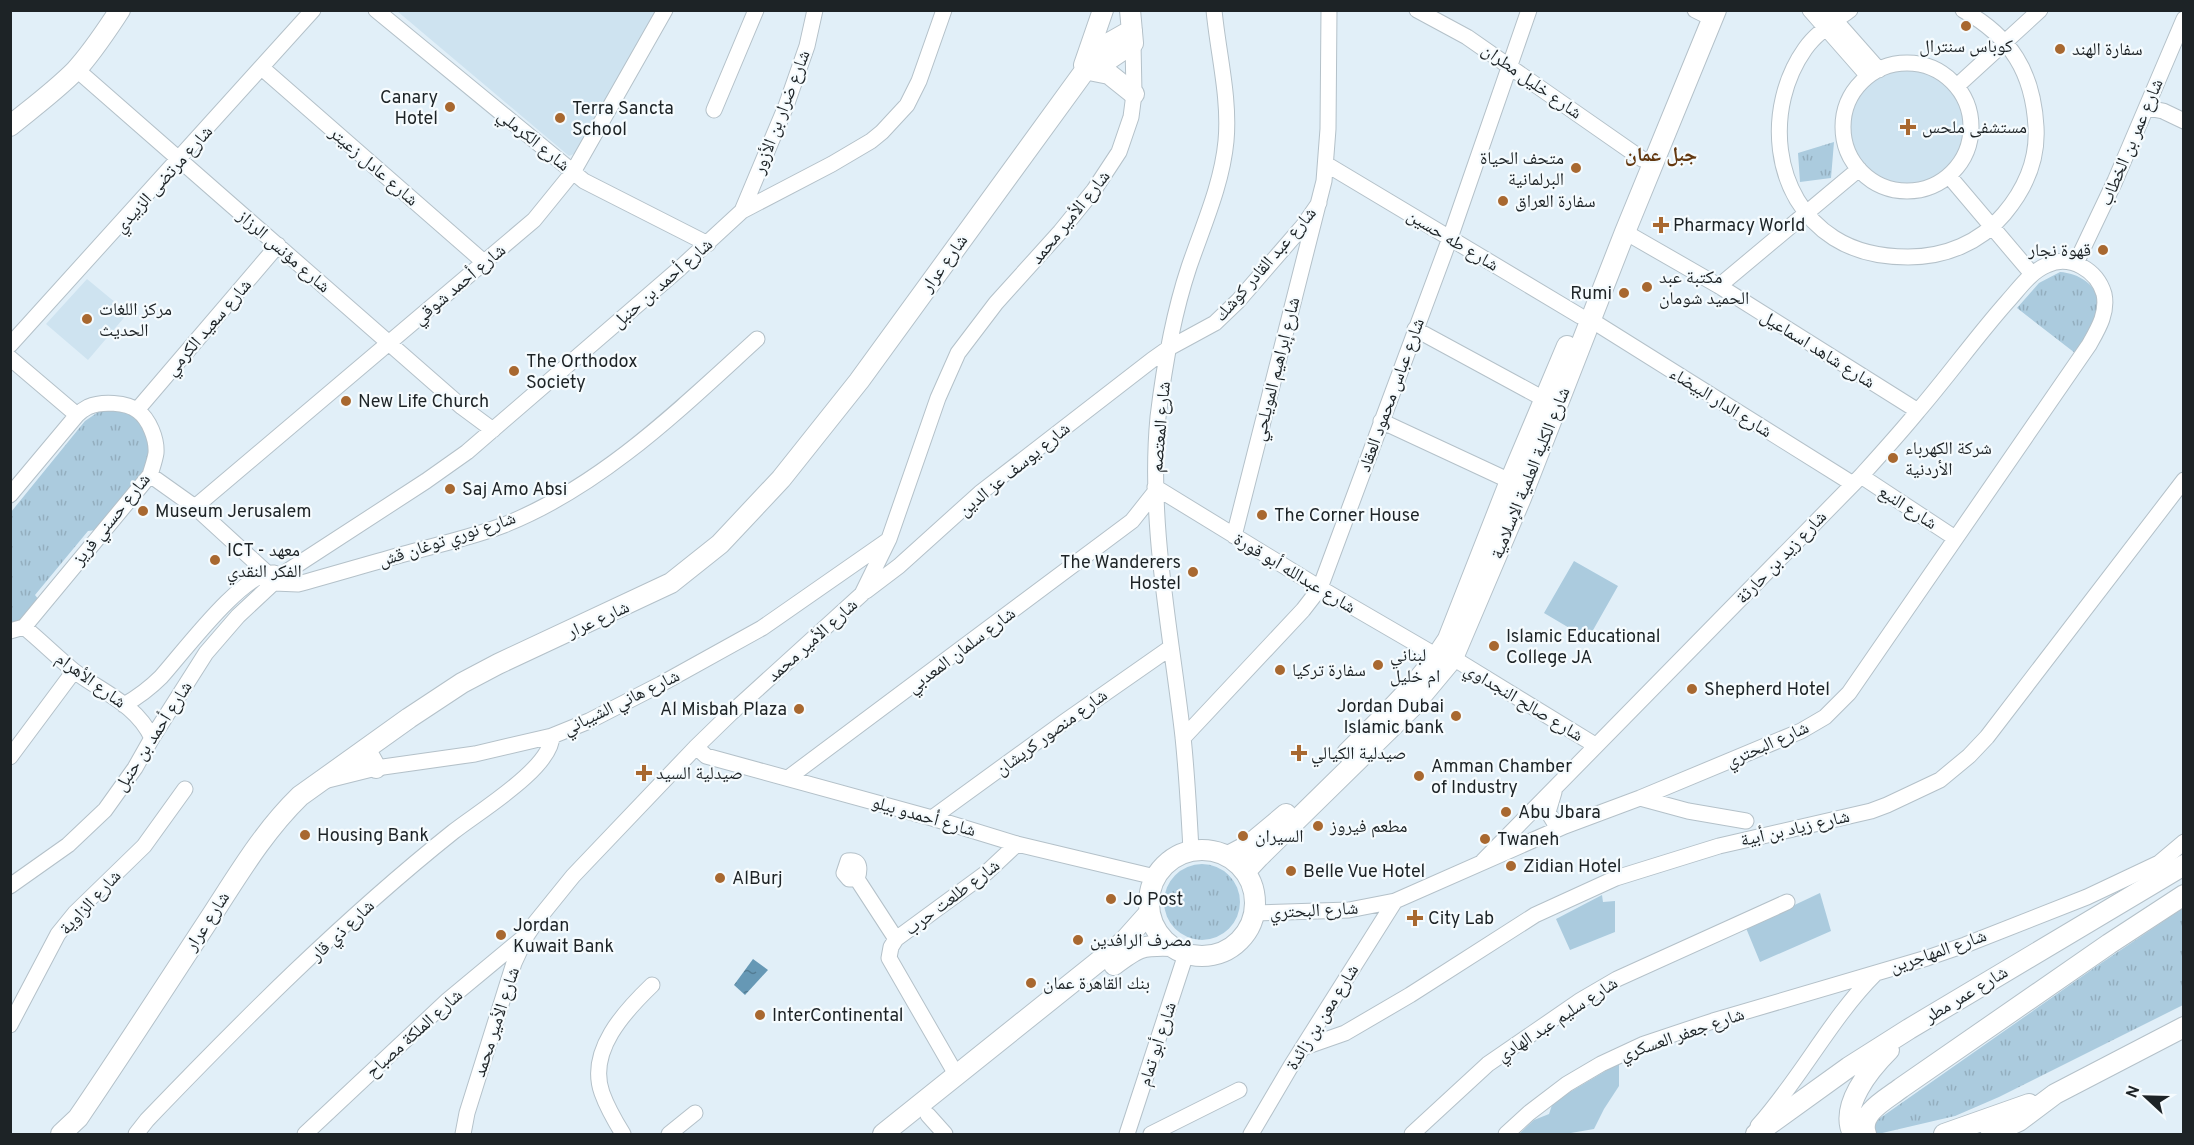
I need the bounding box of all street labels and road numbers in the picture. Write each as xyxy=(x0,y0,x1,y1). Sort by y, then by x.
street label: شارع خليل مطران xyxy=(1477,39,1586,125)
street label: شارع ضرار بن الأزور xyxy=(748,47,817,179)
street label: شارع عمر بن الخطاب xyxy=(2095,75,2170,210)
street label: شارع الكرملي xyxy=(491,105,574,179)
street label: شارع مرتضى الزبيدي xyxy=(110,121,220,240)
street label: شارع عادل زعيتر xyxy=(323,121,422,212)
street label: شارع الأمير محمد xyxy=(1026,166,1116,270)
street label: شارع عبد القادر كوشك xyxy=(1210,203,1322,327)
street label: شارع مؤنس الرزاز xyxy=(231,205,334,299)
street label: شارع طه حسين xyxy=(1402,205,1502,278)
street label: شارع عرار xyxy=(916,230,974,298)
street label: شارع أحمد بن حنبل xyxy=(607,233,718,334)
street label: شارع أحمد شوقي xyxy=(408,239,512,332)
street label: شارع سعيد الكرمي xyxy=(161,275,259,382)
street label: شارع إبراهيم المويلحي xyxy=(1248,295,1308,444)
street label: شارع شاهد اسماعيل xyxy=(1756,306,1879,395)
street label: شارع عباس محمود العقاد xyxy=(1354,315,1431,476)
street label: شارع الدار البيضاء xyxy=(1665,363,1776,444)
street label: شارع المعتصم xyxy=(1146,381,1177,474)
street label: شارع الكلية العلمية الإسلامية xyxy=(1486,384,1576,563)
street label: شارع يوسف عز الدين xyxy=(954,418,1076,522)
street label: شارع حسني فريز xyxy=(67,469,158,572)
street label: شارع النبع xyxy=(1873,481,1941,536)
street label: شارع زيد بن حارثة xyxy=(1732,506,1832,610)
street label: شارع نوري توغان قش xyxy=(376,507,520,575)
street label: شارع عبدالله أبو قورة xyxy=(1229,528,1360,620)
street label: شارع الأمير محمد xyxy=(763,594,863,688)
street label: شارع عرار xyxy=(563,596,633,645)
street label: شارع سلمان المعدبي xyxy=(903,603,1022,701)
street label: شارع الأهرام xyxy=(50,648,130,714)
street label: شارع صالح النجداوي xyxy=(1459,659,1587,749)
street label: شارع هاني الشيباني xyxy=(559,665,685,743)
street label: شارع أحمد بن حنبل xyxy=(110,677,198,796)
street label: شارع منصور كريشان xyxy=(991,685,1113,782)
street label: شارع البحتري xyxy=(1722,717,1813,775)
street label: شارع أحمدو بيلو xyxy=(869,791,978,843)
street label: شارع زياد بن أبية xyxy=(1738,805,1852,853)
street label: شارع طلعت حرب xyxy=(901,855,1005,942)
street label: شارع الزاوية xyxy=(55,866,127,940)
street label: شارع عرار xyxy=(180,888,236,957)
street label: شارع ذي قار xyxy=(305,895,381,969)
street label: شارع البحتري xyxy=(1269,898,1359,927)
street label: شارع المهاجرين xyxy=(1887,925,1990,980)
street label: شارع معن بن زائدة xyxy=(1282,961,1365,1075)
street label: شارع عمر مطر xyxy=(1920,961,2013,1030)
street label: شارع الأمير محمد xyxy=(469,964,526,1080)
street label: شارع سليم عبد الهادي xyxy=(1493,972,1624,1069)
street label: شارع الملكة مصباح xyxy=(362,985,468,1084)
street label: شارع أبو تمام xyxy=(1133,999,1183,1090)
street label: شارع جعفر العسكري xyxy=(1617,1003,1748,1069)

